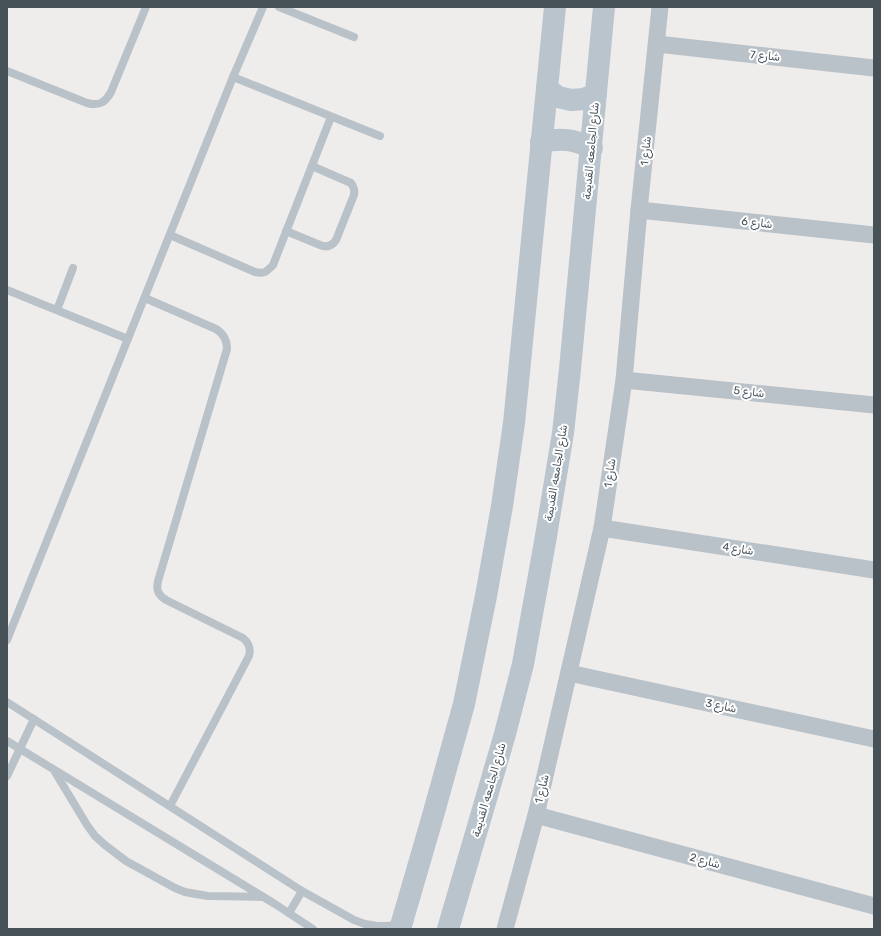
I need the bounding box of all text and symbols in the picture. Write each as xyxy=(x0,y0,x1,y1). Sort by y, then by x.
street label: شارع 7 xyxy=(749,48,781,66)
street label: شارع الجامعه القديمة xyxy=(580,102,604,200)
street label: شارع 1 xyxy=(638,136,656,166)
street label: شارع 6 xyxy=(741,215,773,233)
street label: شارع 5 xyxy=(733,384,765,402)
street label: شارع الجامعه القديمة xyxy=(542,424,572,523)
street label: شارع 1 xyxy=(602,458,620,489)
street label: شارع 4 xyxy=(721,540,755,560)
street label: شارع 3 xyxy=(704,696,738,718)
street label: شارع الجامعه القديمة xyxy=(469,741,511,839)
street label: شارع 1 xyxy=(532,773,554,805)
street label: شارع 2 xyxy=(688,851,722,873)

